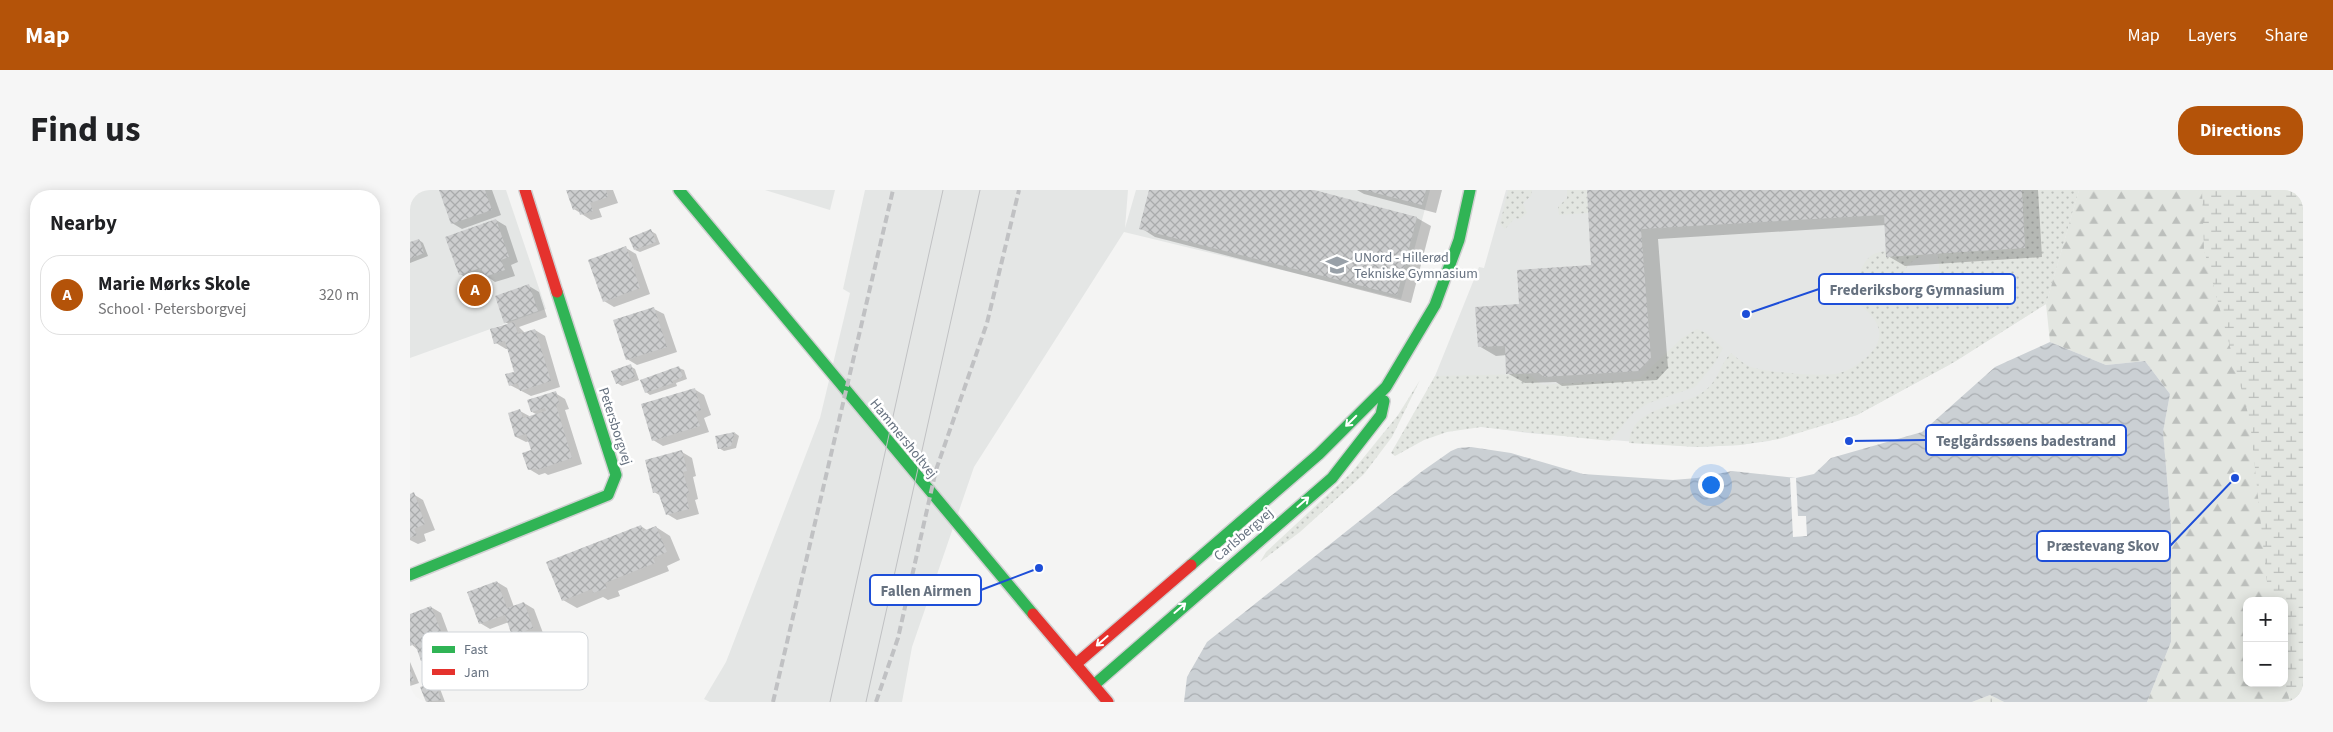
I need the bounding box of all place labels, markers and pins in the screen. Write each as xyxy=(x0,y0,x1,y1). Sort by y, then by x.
place label: UNord - Hillerød Tekniske Gymnasium xyxy=(1354,248,1478,284)
school or university icon: UNord - Hillerød Tekniske Gymnasium xyxy=(1324,252,1350,278)
pin: A xyxy=(459,271,491,309)
callout: Frederiksborg Gymnasium xyxy=(1819,274,2015,304)
callout: Teglgårdssøens badestrand xyxy=(1926,425,2126,455)
callout: Præstevang Skov xyxy=(2037,531,2170,561)
callout: Fallen Airmen xyxy=(870,575,981,605)

